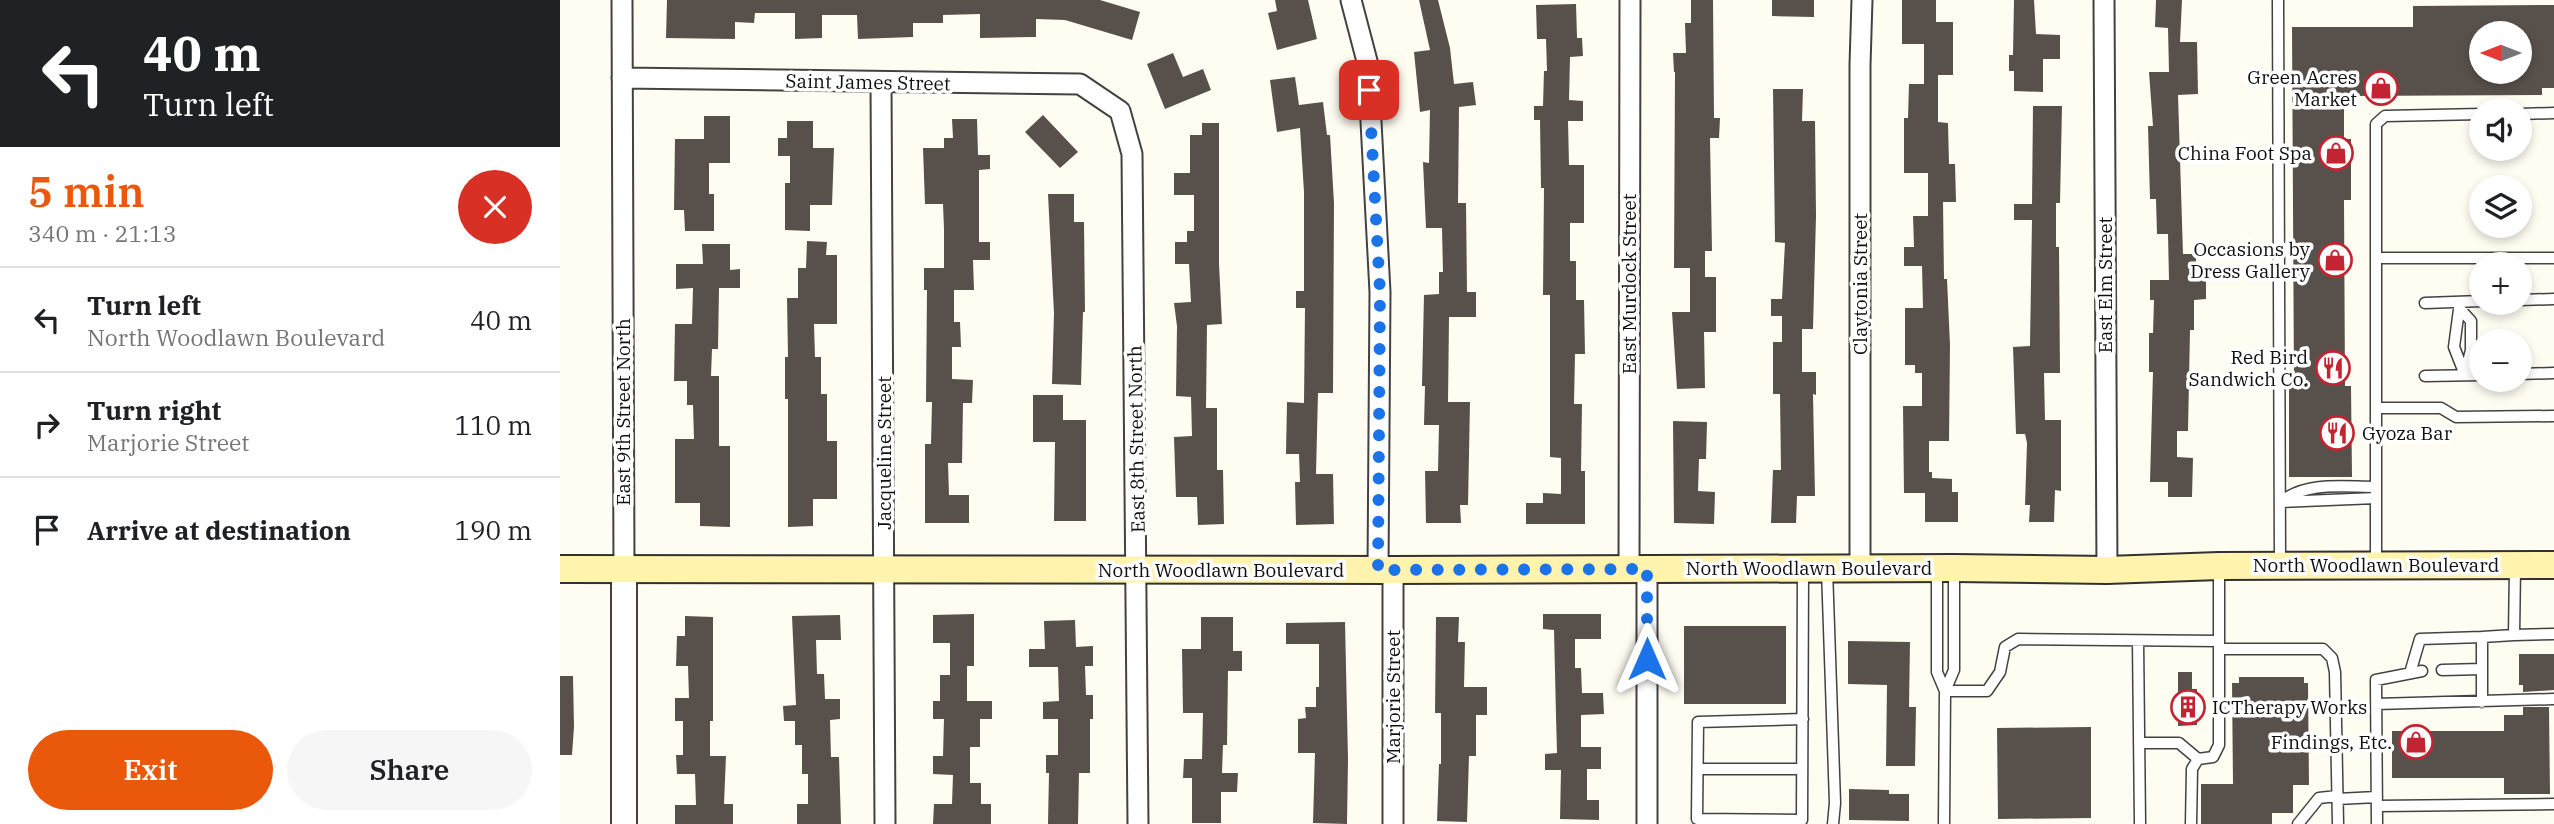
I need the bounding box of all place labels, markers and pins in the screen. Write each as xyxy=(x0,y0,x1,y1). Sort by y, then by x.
pin xyxy=(1339,60,1399,120)
place label: Green Acres Market xyxy=(2247,65,2357,111)
shop icon: Green Acres Market xyxy=(2362,69,2400,107)
shop icon: China Foot Spa xyxy=(2317,134,2355,172)
place label: China Foot Spa xyxy=(2178,141,2312,165)
place label: Occasions by Dress Gallery xyxy=(2190,237,2311,283)
shop icon: Occasions by Dress Gallery xyxy=(2316,241,2354,279)
place label: Red Bird Sandwich Co. xyxy=(2189,345,2308,391)
restaurant icon: Red Bird Sandwich Co. xyxy=(2314,349,2352,387)
restaurant icon: Gyoza Bar xyxy=(2318,414,2356,452)
place label: Gyoza Bar xyxy=(2362,421,2453,445)
building icon: ICTherapy Works xyxy=(2169,688,2207,726)
place label: ICTherapy Works xyxy=(2212,695,2367,719)
shop icon: Findings, Etc. xyxy=(2397,723,2435,761)
place label: Findings, Etc. xyxy=(2271,730,2392,754)

